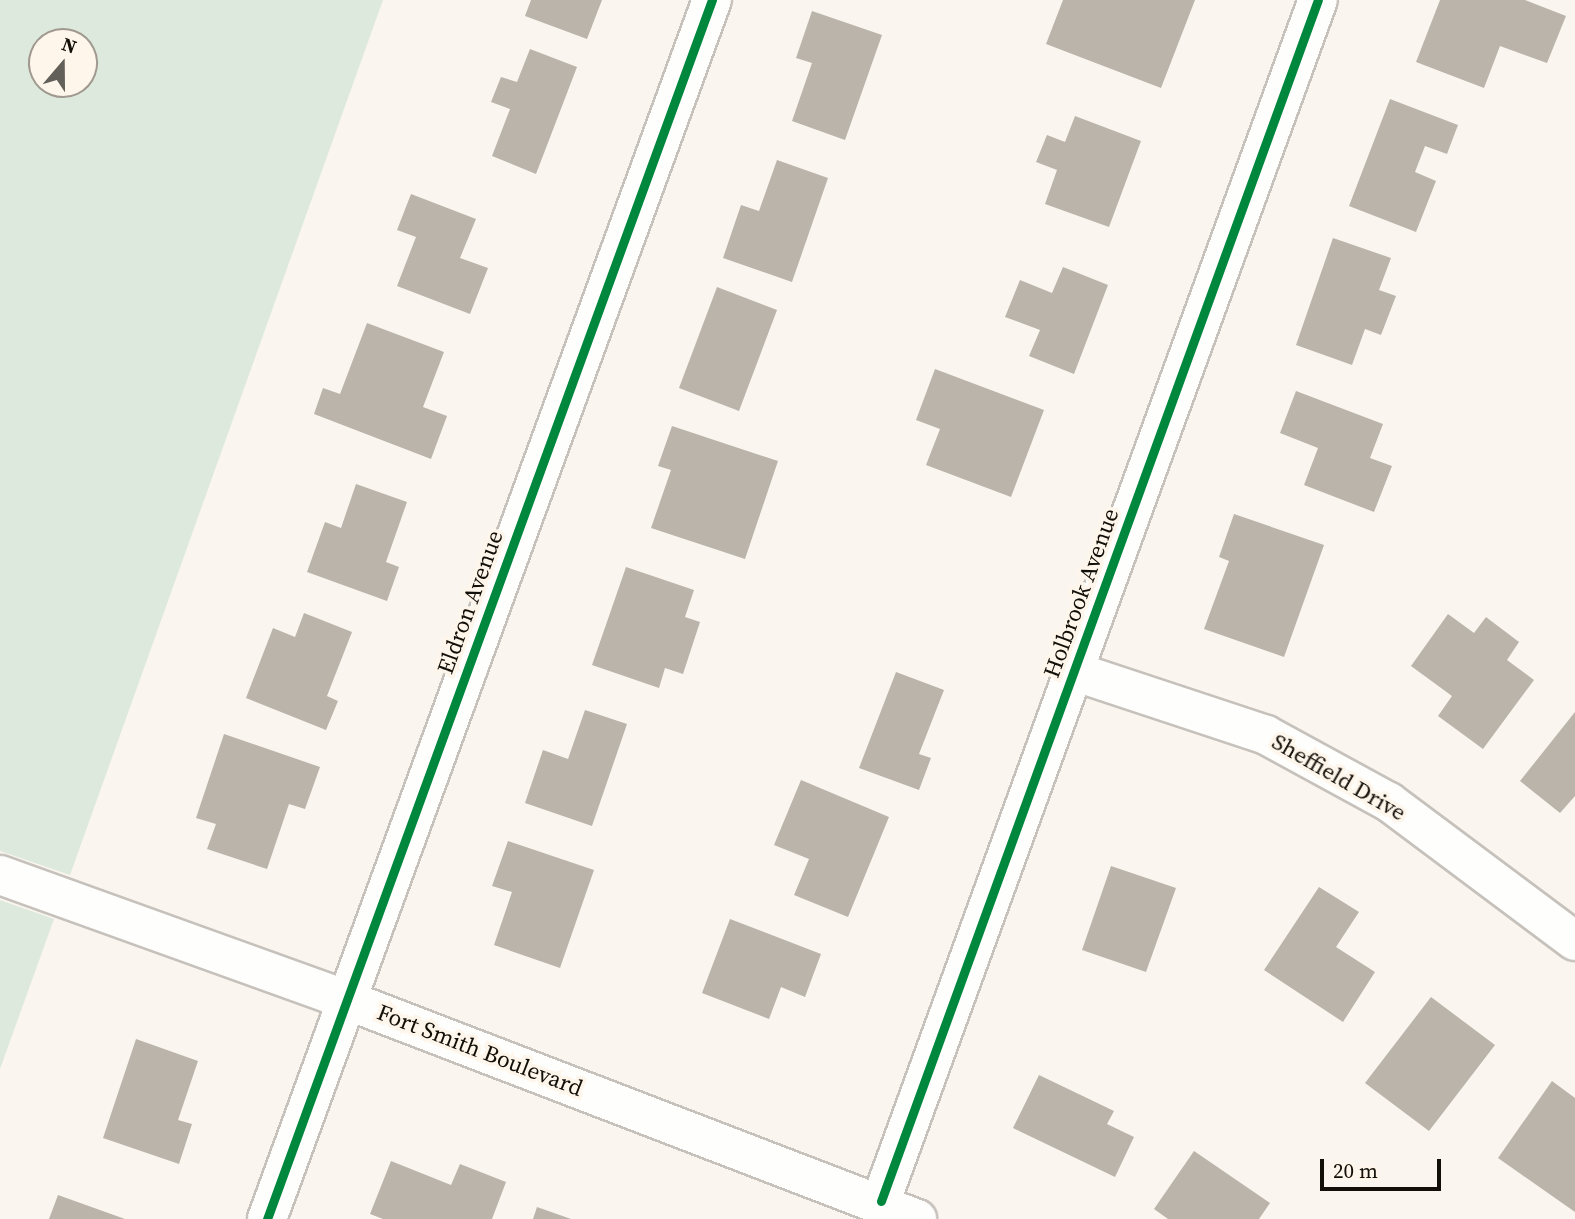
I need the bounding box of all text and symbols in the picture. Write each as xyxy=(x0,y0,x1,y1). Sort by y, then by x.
north arrow xyxy=(28,28,98,98)
text: N xyxy=(59,31,80,60)
street label: Holbrook Avenue xyxy=(1038,505,1124,681)
street label: Eldron Avenue xyxy=(431,526,509,678)
street label: Sheffield Drive xyxy=(1267,728,1411,826)
street label: Fort Smith Boulevard xyxy=(373,998,587,1102)
scale bar xyxy=(1323,1146,1444,1190)
text: 20 m xyxy=(1333,1156,1378,1185)

